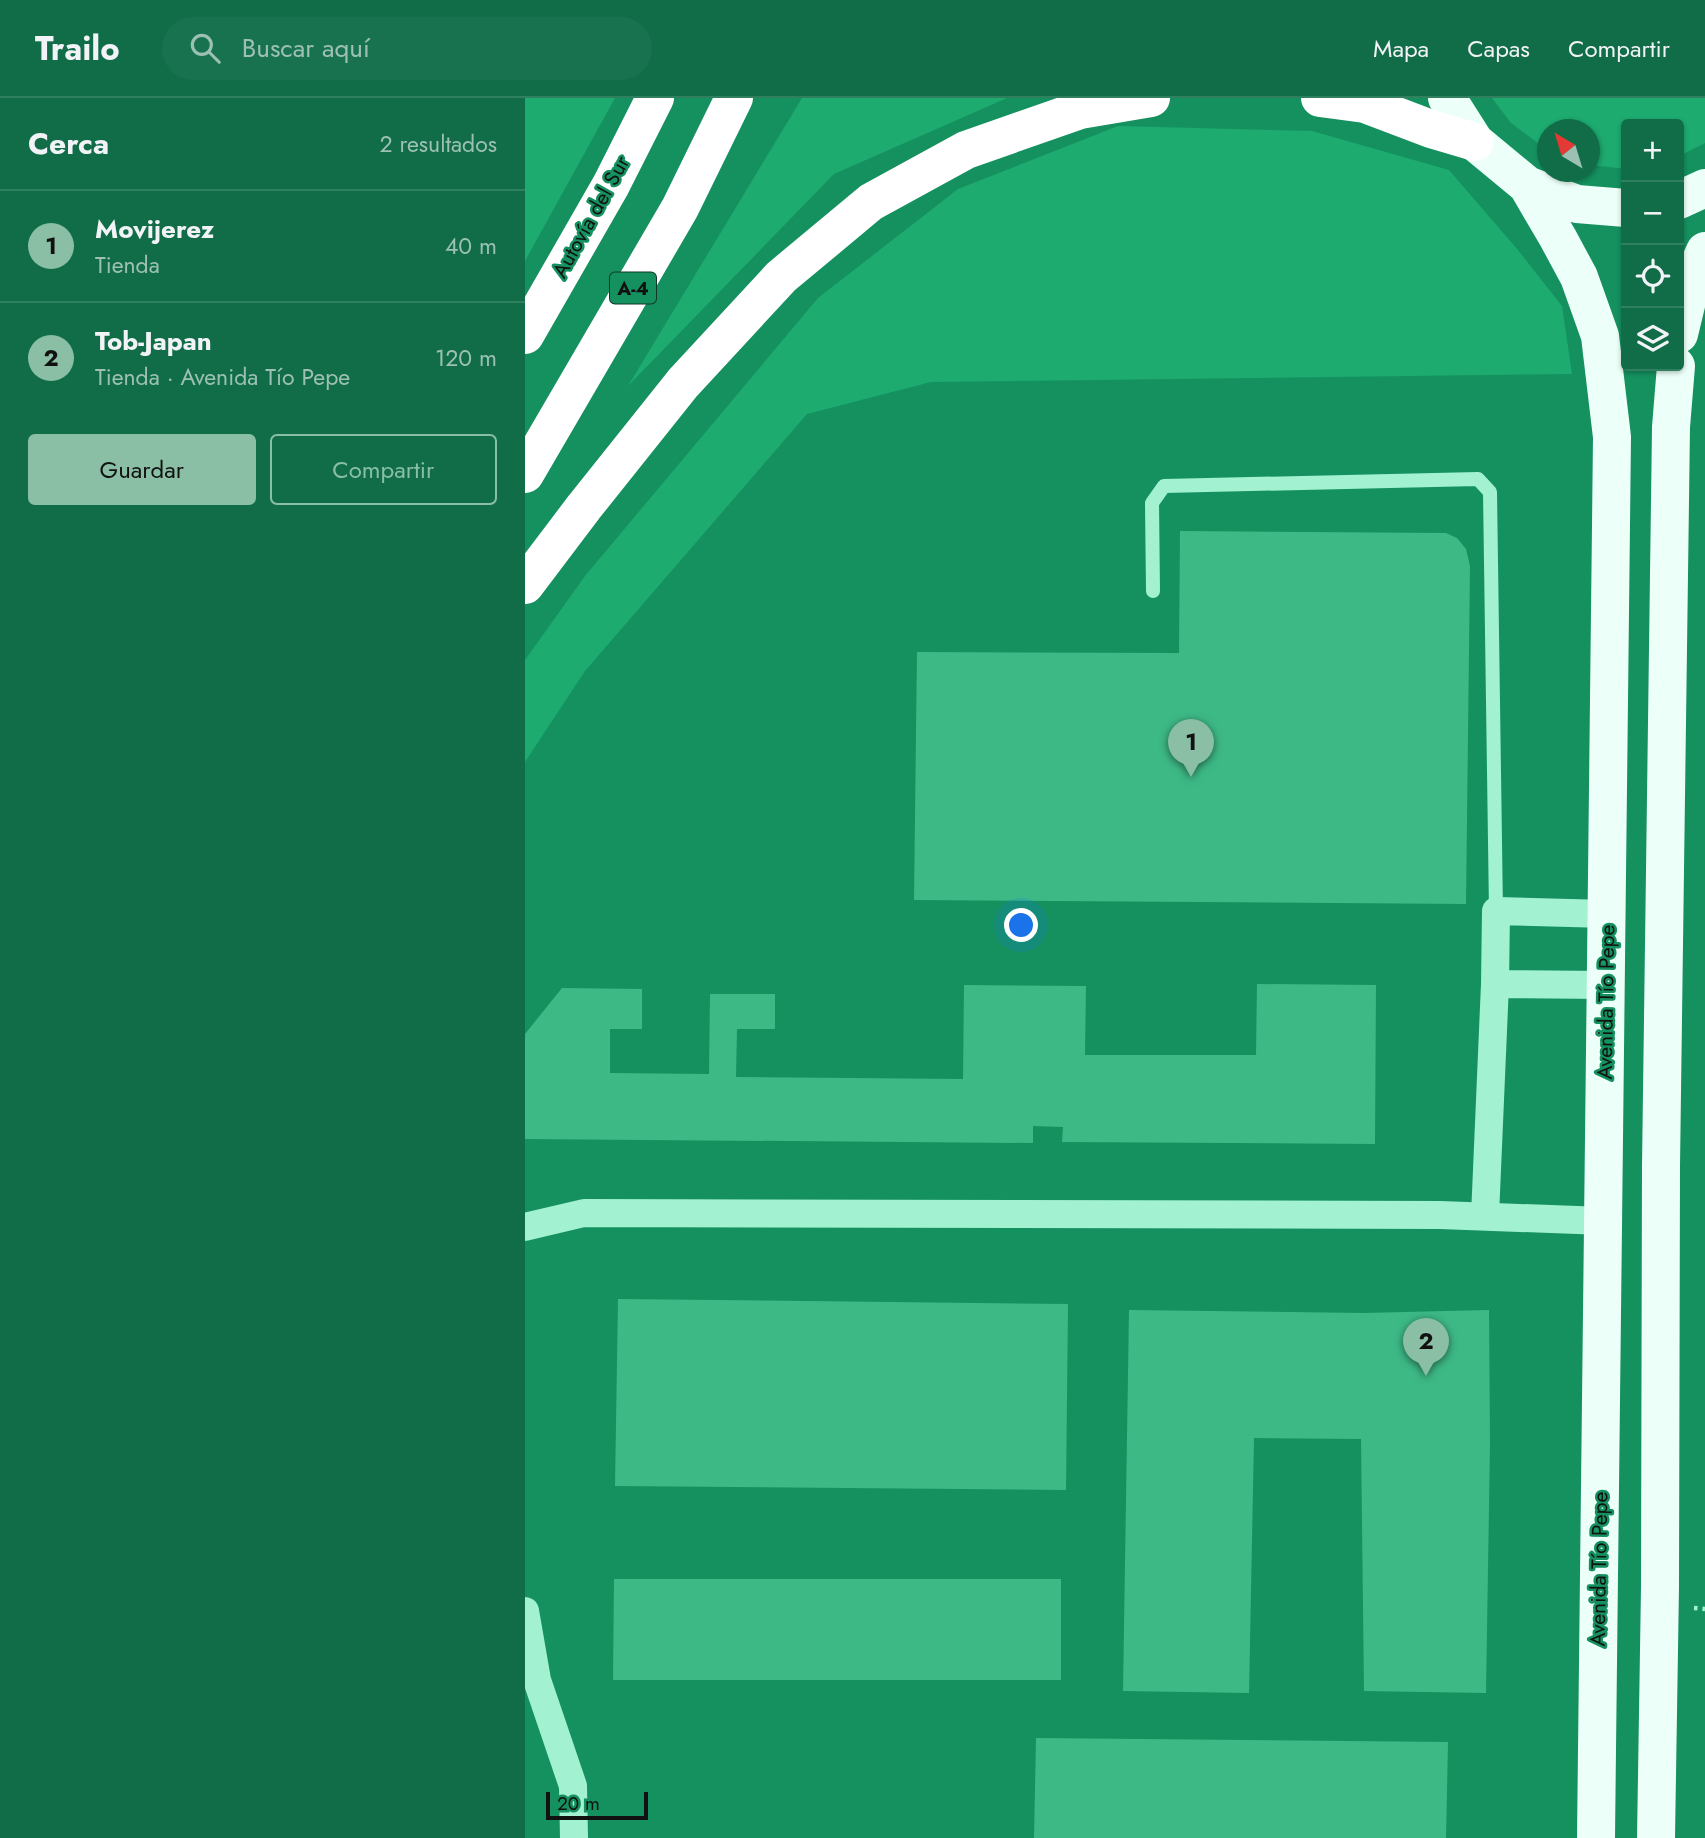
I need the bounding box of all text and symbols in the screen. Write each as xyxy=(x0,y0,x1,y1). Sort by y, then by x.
search box xyxy=(162,17,652,80)
text: Trailo xyxy=(35,25,120,72)
icon: search xyxy=(186,29,224,67)
text: Buscar aquí xyxy=(242,29,370,67)
text: Mapa xyxy=(1373,31,1429,66)
text: Capas xyxy=(1467,31,1530,66)
text: Compartir xyxy=(1568,31,1670,66)
north arrow xyxy=(1537,119,1600,182)
map controls xyxy=(1621,119,1684,371)
button: + xyxy=(1621,119,1684,182)
text: Cerca xyxy=(28,122,109,165)
text: 2 resultados xyxy=(379,127,497,161)
street label: Autovía del Sur xyxy=(545,150,637,283)
button: − xyxy=(1621,182,1684,245)
text: Movijerez xyxy=(95,210,214,248)
text: 1 xyxy=(45,229,57,263)
text: 40 m xyxy=(445,229,497,263)
button: locate xyxy=(1621,245,1684,308)
text: Tienda xyxy=(95,248,160,282)
road number: A-4 xyxy=(610,272,656,304)
button: layers xyxy=(1621,308,1684,371)
text: Tob-Japan xyxy=(95,322,212,360)
text: 2 xyxy=(43,341,59,375)
text: 120 m xyxy=(435,341,497,375)
text: Tienda · Avenida Tío Pepe xyxy=(95,360,350,394)
button: Guardar xyxy=(28,434,256,505)
button: Compartir xyxy=(270,434,497,505)
pin: 1 xyxy=(1168,719,1214,777)
your location xyxy=(1004,908,1038,942)
street label: Avenida Tío Pepe xyxy=(1590,924,1622,1080)
pin: 2 xyxy=(1403,1318,1449,1376)
street label: Avenida Tío Pepe xyxy=(1583,1491,1615,1647)
scale bar xyxy=(546,1789,647,1821)
text: 20 m xyxy=(557,1790,600,1817)

